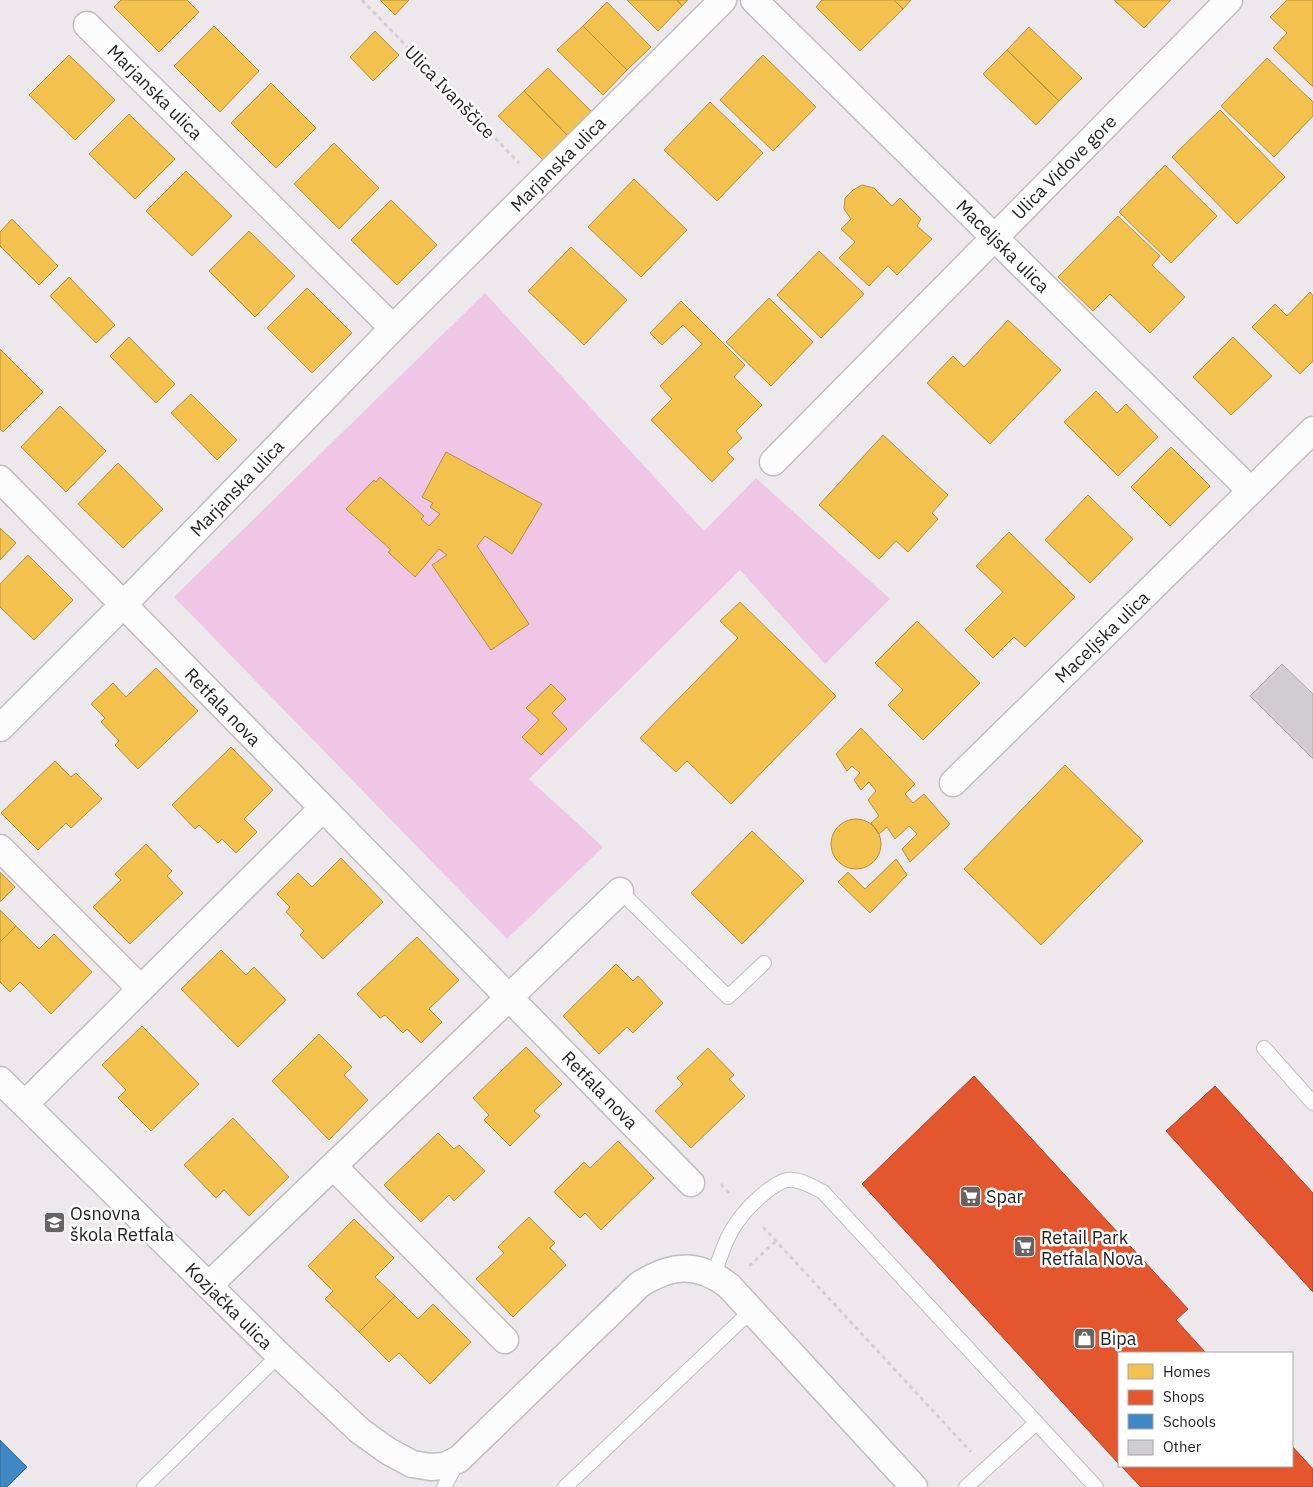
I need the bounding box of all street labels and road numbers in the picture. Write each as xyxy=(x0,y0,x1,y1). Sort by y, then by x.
street label: Marjanska ulica xyxy=(103,40,208,145)
street label: Ulica Ivanščice xyxy=(400,40,501,144)
street label: Ulica Vidove gore xyxy=(1007,110,1121,224)
street label: Marjanska ulica xyxy=(506,111,611,216)
street label: Maceljska ulica xyxy=(951,194,1055,298)
street label: Marjanska ulica xyxy=(185,435,289,541)
street label: Maceljska ulica xyxy=(1050,586,1154,688)
street label: Retfala nova xyxy=(180,663,266,751)
street label: Retfala nova xyxy=(557,1046,643,1134)
street label: Kozjačka ulica xyxy=(181,1258,278,1355)

